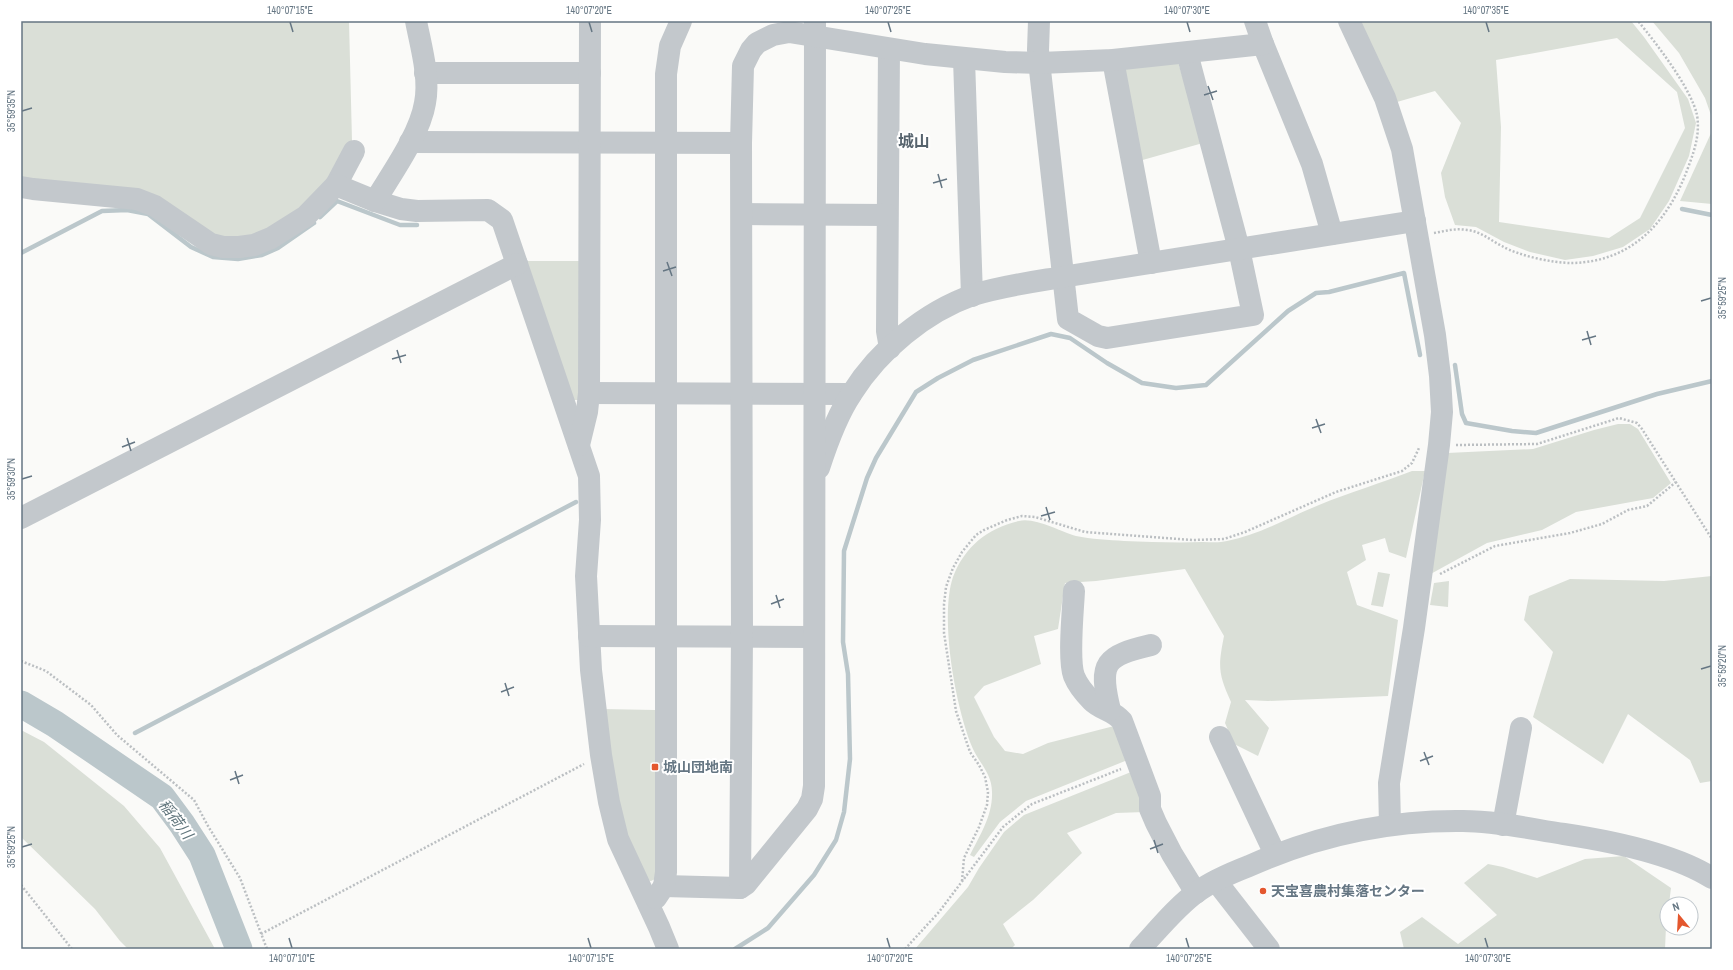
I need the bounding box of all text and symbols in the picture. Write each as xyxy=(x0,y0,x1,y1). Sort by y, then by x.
text: 140°07'15"E xyxy=(267,4,313,17)
text: 140°07'20"E xyxy=(566,4,612,17)
text: 140°07'25"E xyxy=(865,4,911,17)
text: 140°07'30"E xyxy=(1164,4,1210,17)
text: 140°07'35"E xyxy=(1463,4,1509,17)
text: 35°59'35"N xyxy=(5,90,18,132)
district label: 城山 xyxy=(898,130,930,152)
text: 35°59'25"N xyxy=(1716,277,1729,319)
text: 35°59'30"N xyxy=(5,458,18,500)
text: 35°59'20"N xyxy=(1716,645,1729,687)
place label: 城山団地南 xyxy=(663,758,733,776)
marker: 城山団地南 xyxy=(650,762,660,772)
water label: 稲荷川 xyxy=(154,795,199,845)
text: 35°59'25"N xyxy=(5,826,18,868)
place label: 天宝喜農村集落センター xyxy=(1271,882,1425,900)
marker: 天宝喜農村集落センター xyxy=(1258,886,1268,896)
north arrow xyxy=(1659,896,1699,936)
text: N xyxy=(1671,899,1681,914)
text: 140°07'10"E xyxy=(269,952,315,965)
text: 140°07'15"E xyxy=(568,952,614,965)
text: 140°07'20"E xyxy=(867,952,913,965)
text: 140°07'25"E xyxy=(1166,952,1212,965)
text: 140°07'30"E xyxy=(1465,952,1511,965)

